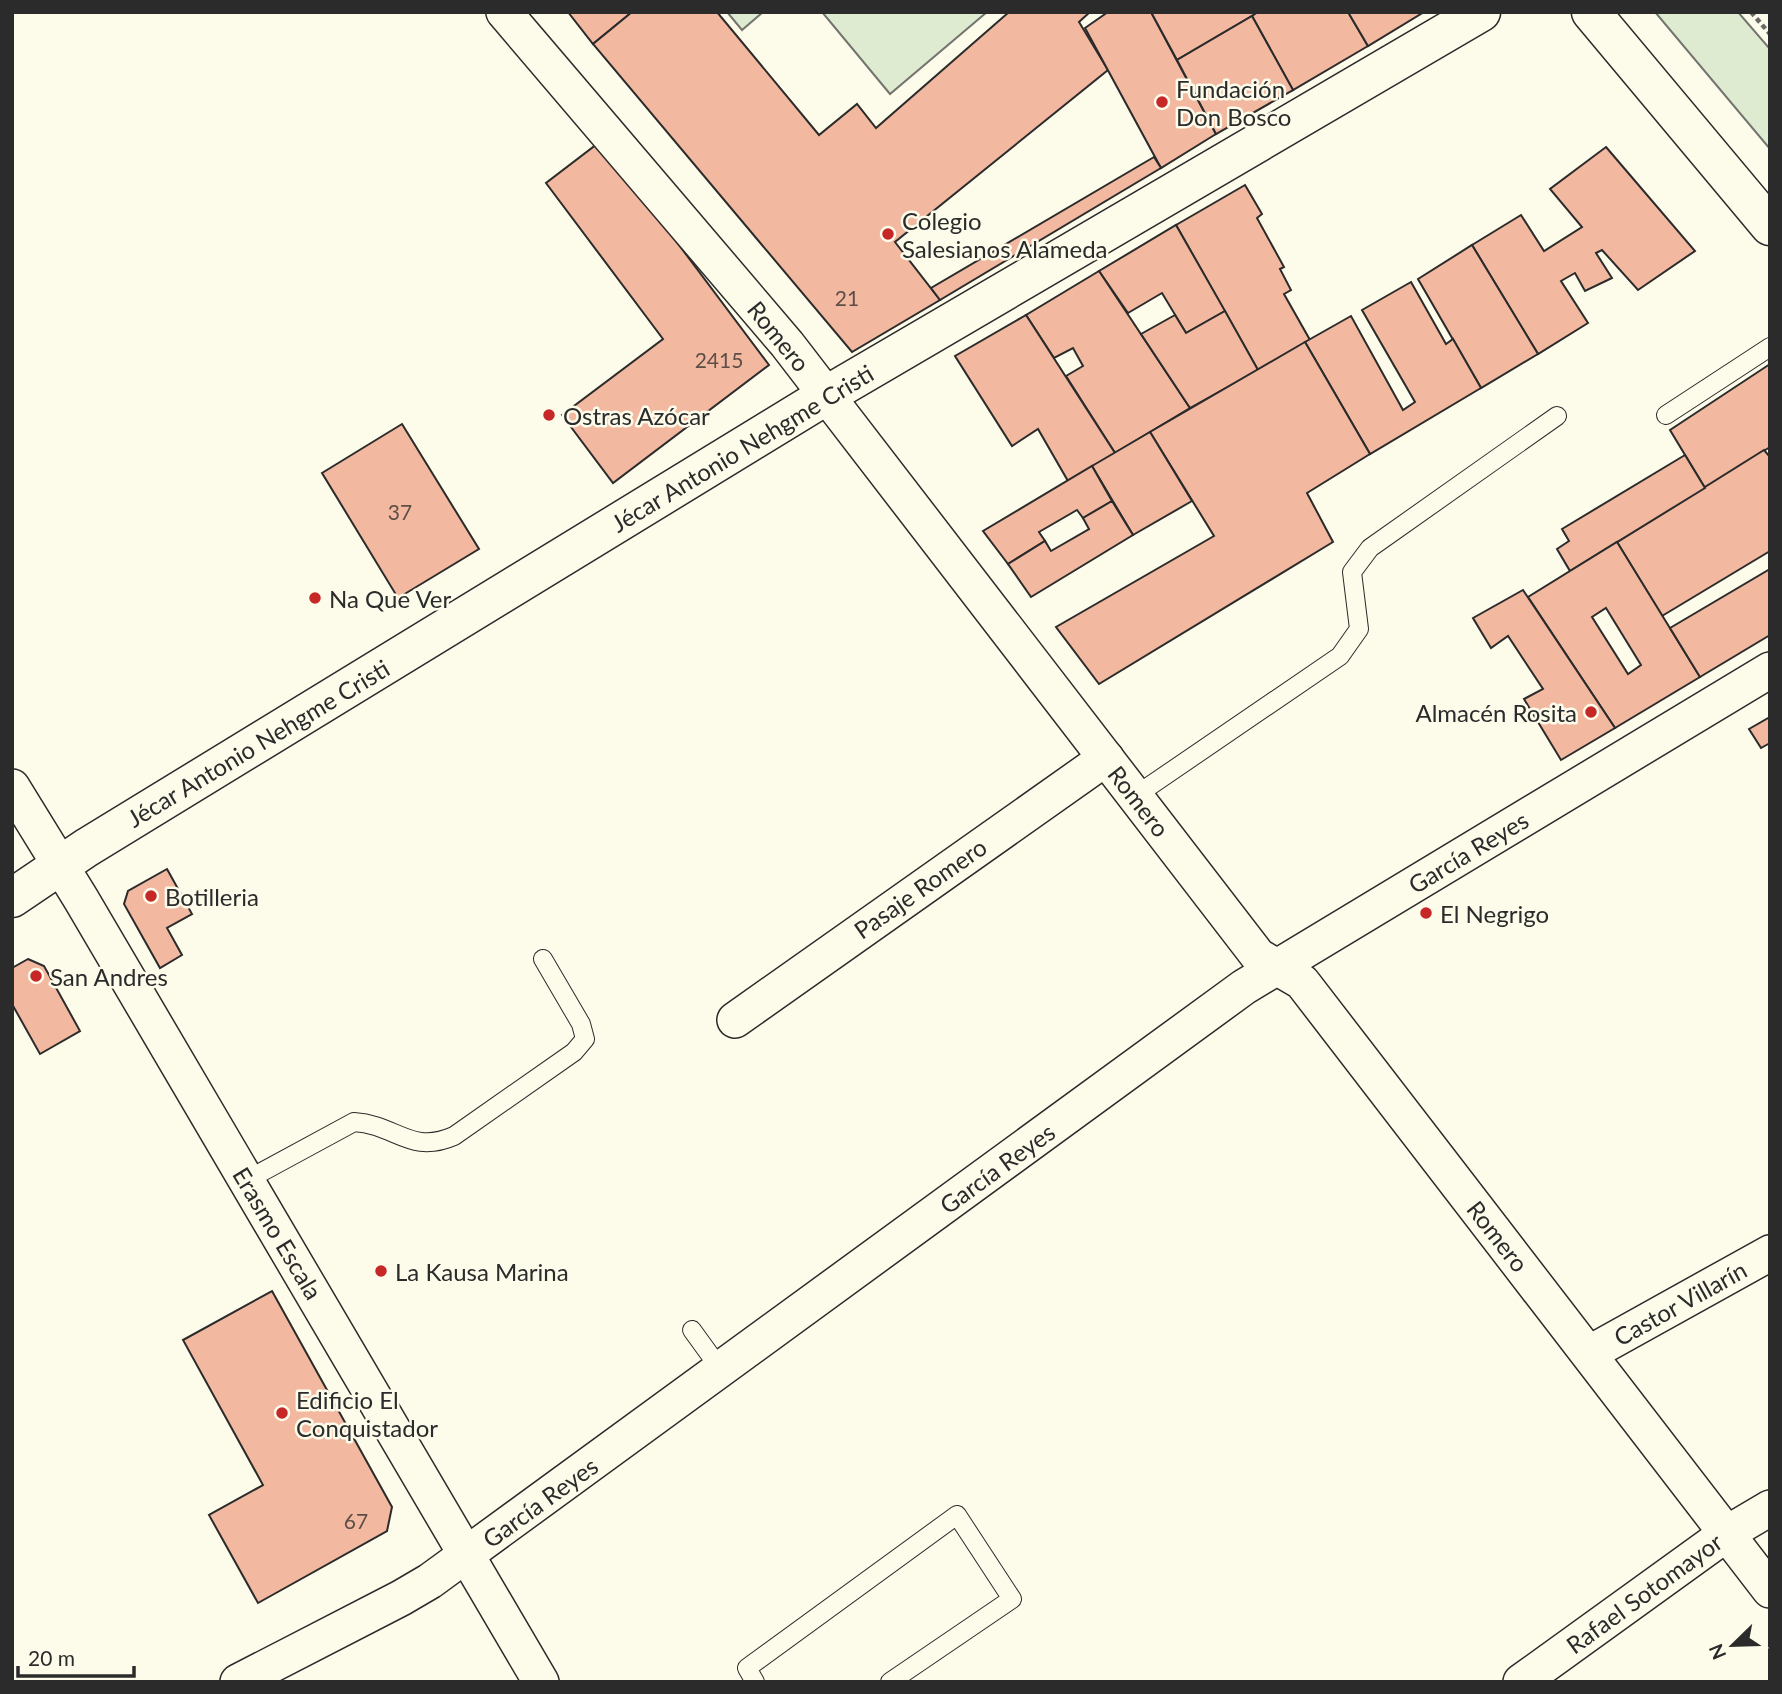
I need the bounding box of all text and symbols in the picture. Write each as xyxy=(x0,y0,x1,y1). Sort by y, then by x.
place label: Fundación Don Bosco xyxy=(1176,74,1291,131)
marker: Fundación Don Bosco xyxy=(1154,94,1170,110)
place label: Colegio Salesianos Alameda xyxy=(902,206,1108,263)
marker: Colegio Salesianos Alameda xyxy=(880,226,896,242)
house number: 21 xyxy=(835,285,859,310)
street label: Romero xyxy=(742,295,816,377)
house number: 2415 xyxy=(695,347,743,372)
street label: Jécar Antonio Nehgme Cristi xyxy=(606,358,878,538)
place label: Ostras Azócar xyxy=(563,401,710,430)
marker: Ostras Azócar xyxy=(541,407,557,423)
house number: 37 xyxy=(388,499,412,524)
place label: Na Que Ver xyxy=(329,584,452,613)
marker: Na Que Ver xyxy=(307,590,323,606)
street label: Jécar Antonio Nehgme Cristi xyxy=(122,653,394,833)
place label: Almacén Rosita xyxy=(1415,698,1577,727)
marker: Almacén Rosita xyxy=(1583,704,1599,720)
street label: Romero xyxy=(1102,760,1176,842)
street label: García Reyes xyxy=(1403,805,1533,899)
street label: Pasaje Romero xyxy=(848,832,992,944)
place label: Botilleria xyxy=(165,882,259,911)
marker: Botilleria xyxy=(143,888,159,904)
place label: El Negrigo xyxy=(1440,899,1549,928)
marker: El Negrigo xyxy=(1418,905,1434,921)
place label: San Andres xyxy=(50,962,168,991)
marker: San Andres xyxy=(28,968,44,984)
street label: García Reyes xyxy=(934,1117,1060,1219)
street label: Erasmo Escala xyxy=(227,1162,329,1304)
street label: Romero xyxy=(1461,1195,1535,1277)
street label: Castor Villarín xyxy=(1609,1255,1751,1351)
place label: La Kausa Marina xyxy=(395,1257,569,1286)
marker: La Kausa Marina xyxy=(373,1263,389,1279)
place label: Edificio El Conquistador xyxy=(296,1385,438,1442)
marker: Edificio El Conquistador xyxy=(274,1405,290,1421)
street label: García Reyes xyxy=(477,1451,603,1553)
house number: 67 xyxy=(344,1508,368,1533)
street label: Rafael Sotomayor xyxy=(1560,1527,1728,1659)
north arrow xyxy=(1698,1610,1768,1680)
scale bar xyxy=(18,1634,133,1678)
text: N xyxy=(1703,1641,1730,1663)
text: 20 m xyxy=(28,1645,75,1670)

